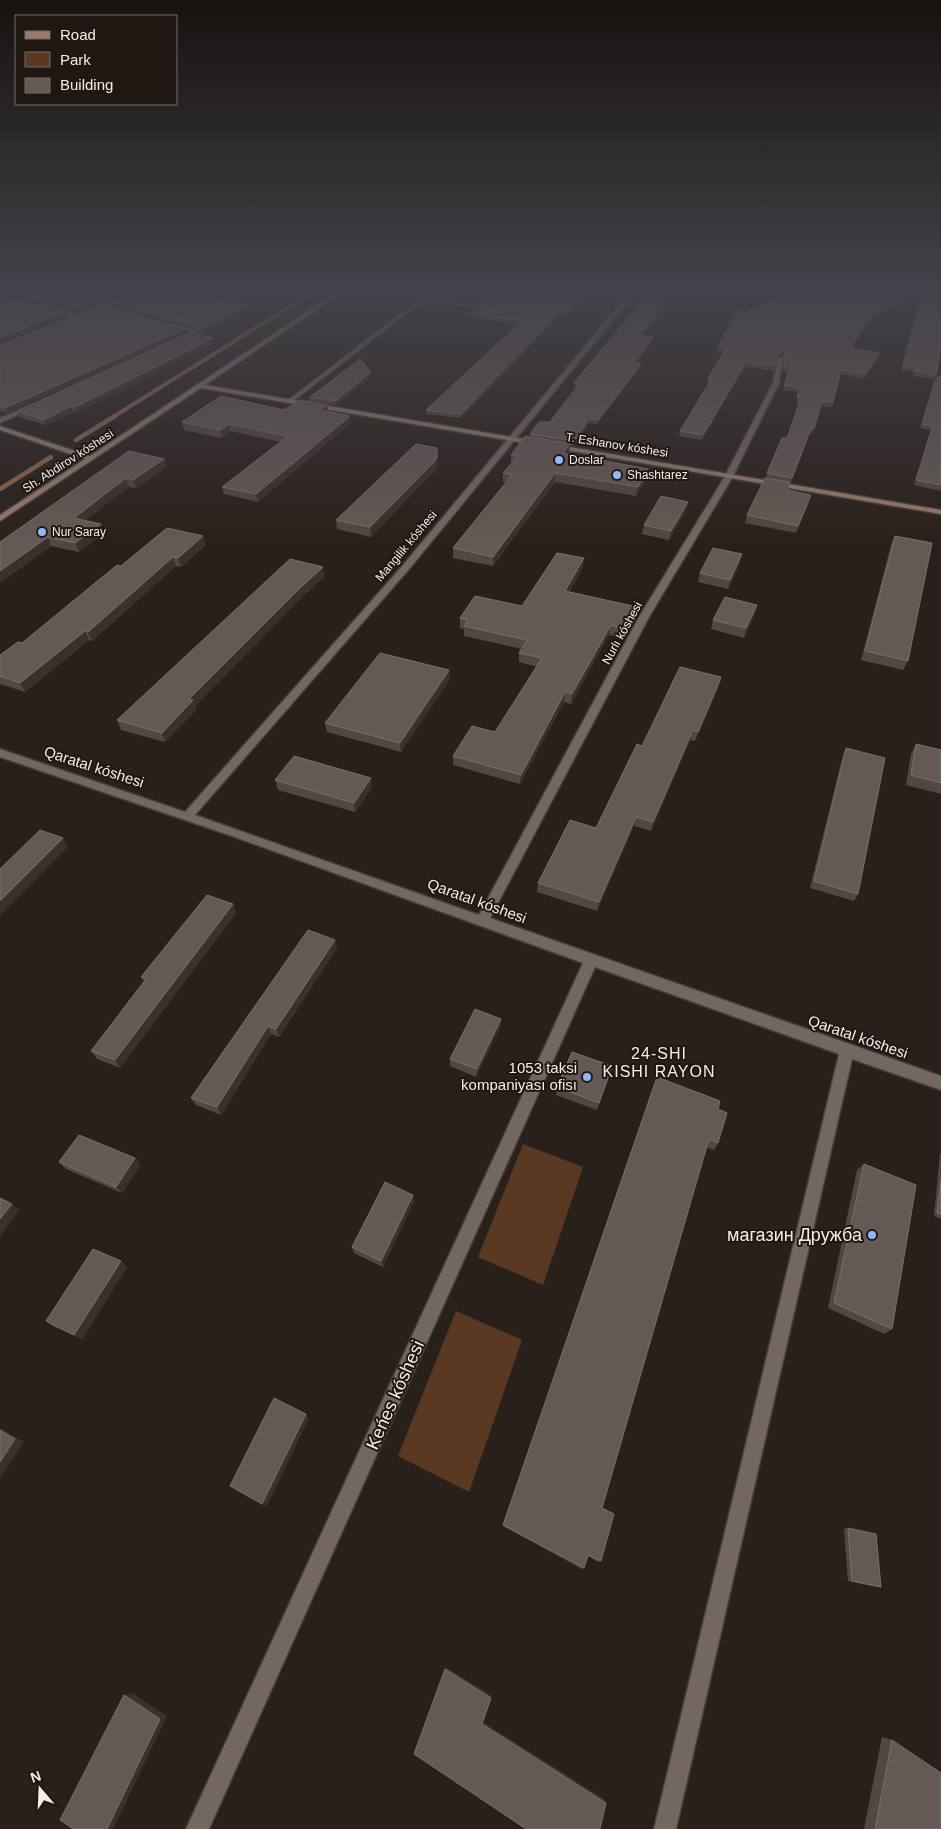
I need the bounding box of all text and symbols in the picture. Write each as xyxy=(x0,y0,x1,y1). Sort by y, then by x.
legend xyxy=(15,15,178,105)
text: Road xyxy=(60,26,96,43)
text: Park xyxy=(60,51,91,68)
text: Building xyxy=(60,76,113,93)
street label: Sh. Abdirov kóshesi xyxy=(20,426,116,496)
street label: T. Eshanov kóshesi xyxy=(565,430,669,460)
place label: Doslar xyxy=(569,453,604,467)
marker: Doslar xyxy=(553,454,565,466)
place label: Shashtarez xyxy=(627,468,688,482)
marker: Shashtarez xyxy=(611,469,623,481)
street label: Mangilik kóshesi xyxy=(372,508,440,584)
place label: Nur Saray xyxy=(52,525,106,539)
marker: Nur Saray xyxy=(36,526,48,538)
street label: Nurlı kóshesi xyxy=(599,599,645,667)
street label: Qaratal kóshesi xyxy=(42,742,146,791)
street label: Qaratal kóshesi xyxy=(425,875,529,926)
street label: Qaratal kóshesi xyxy=(806,1012,910,1062)
district label: 24-SHI KISHI RAYON xyxy=(603,1045,715,1080)
place label: 1053 taksi kompaniyası ofisı xyxy=(461,1059,577,1093)
marker: 1053 taksi kompaniyası ofisı xyxy=(581,1071,593,1083)
place label: магазин Дружба xyxy=(727,1225,863,1245)
marker: магазин Дружба xyxy=(866,1229,878,1241)
street label: Keńes kóshesi xyxy=(362,1337,428,1453)
north arrow xyxy=(15,1764,65,1814)
text: N xyxy=(28,1767,43,1786)

